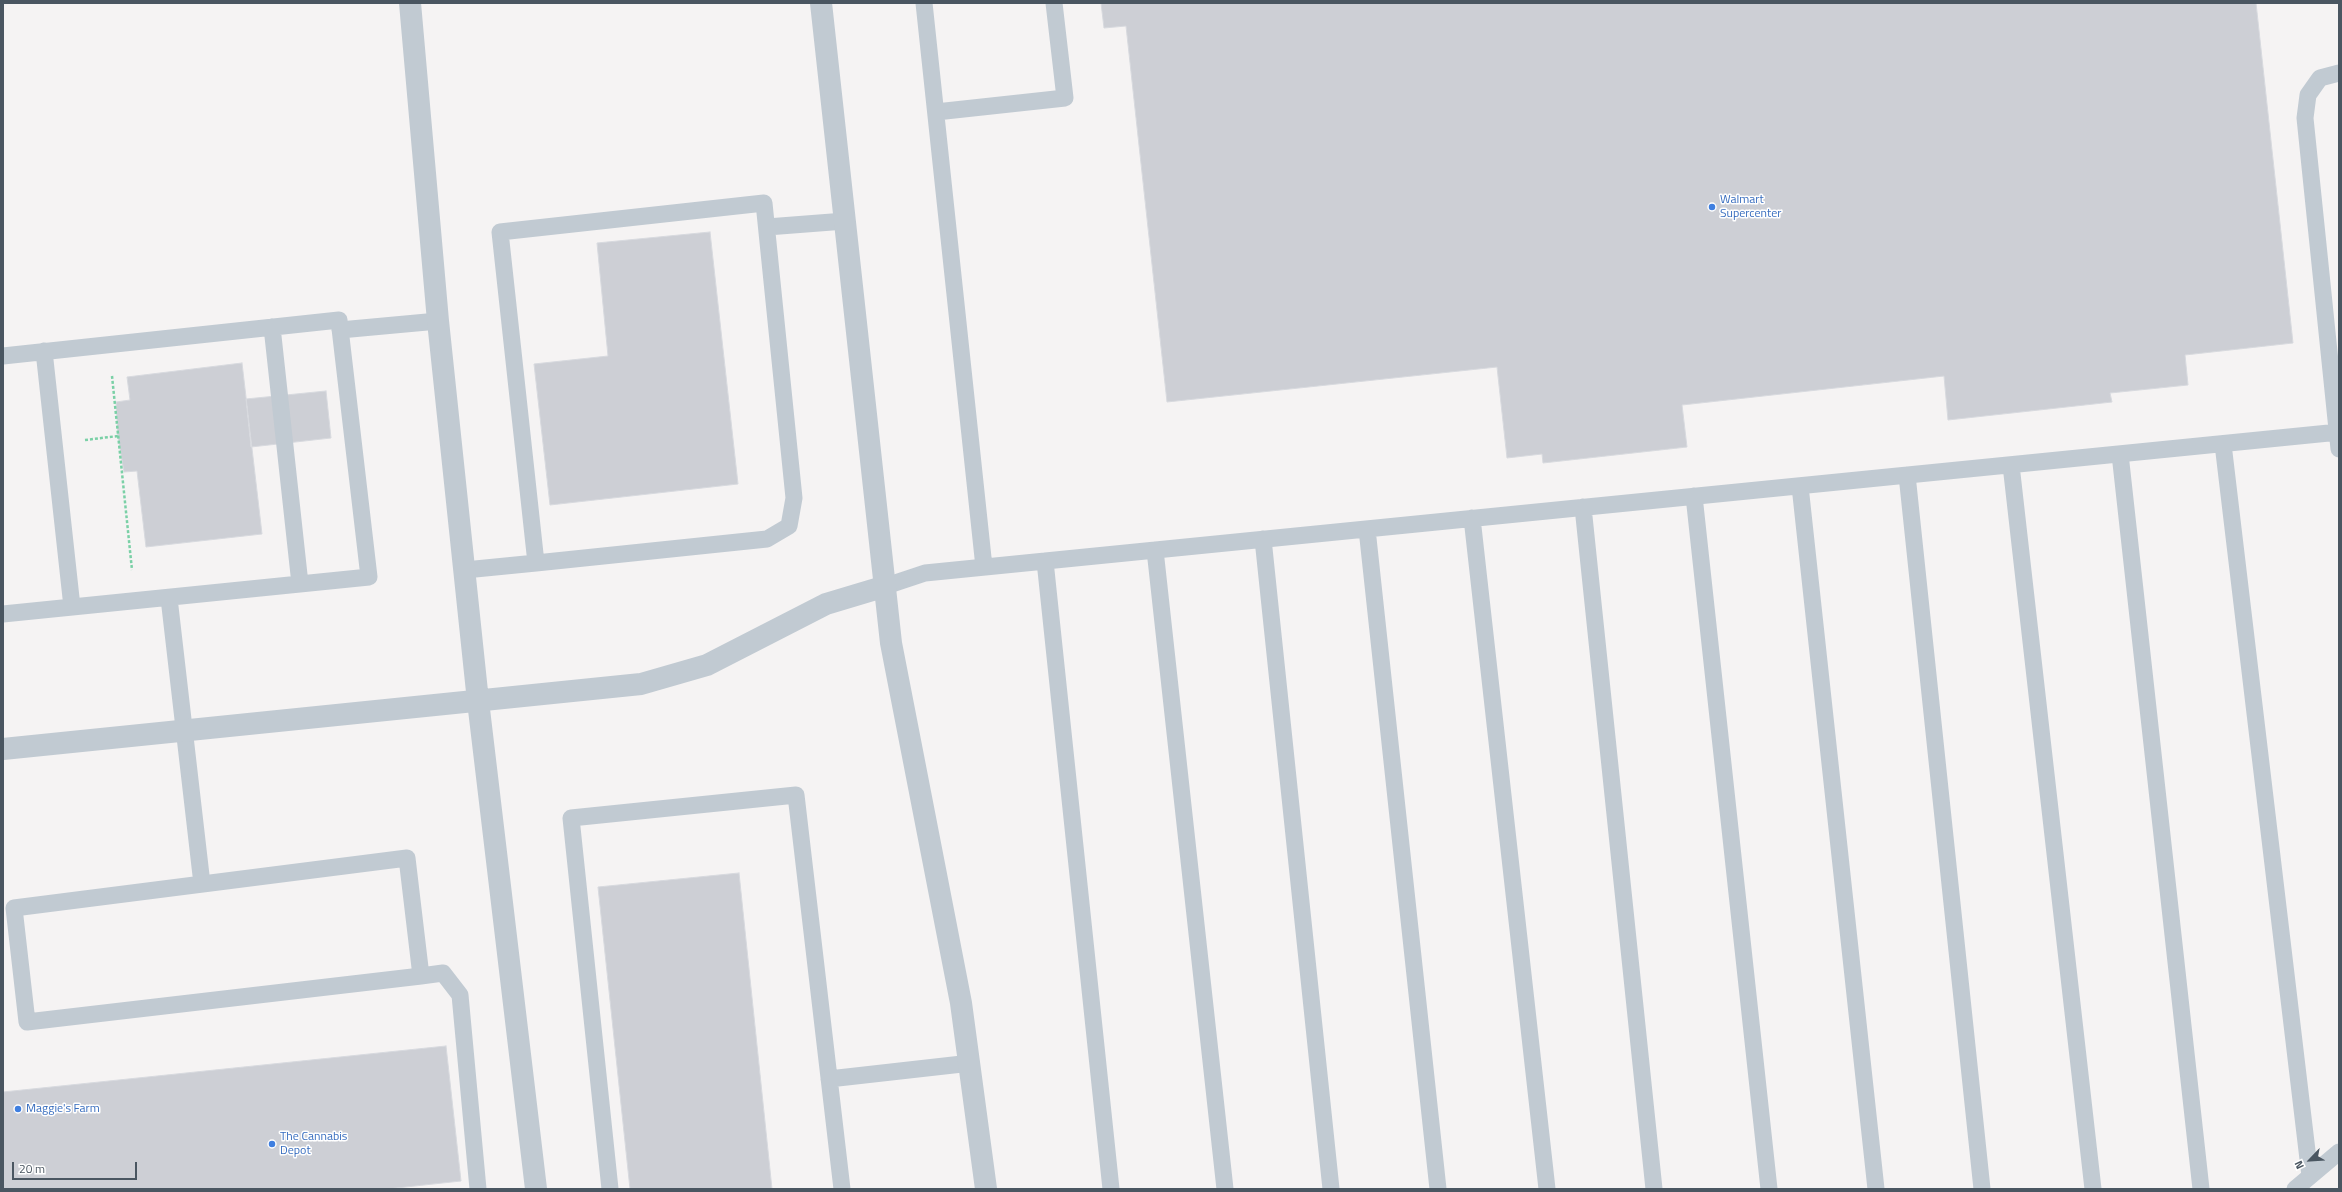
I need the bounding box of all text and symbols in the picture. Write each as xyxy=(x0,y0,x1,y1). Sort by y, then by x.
place label: Walmart Supercenter xyxy=(1720,193,1781,221)
marker: Walmart Supercenter xyxy=(1707,202,1717,212)
place label: Maggie's Farm xyxy=(26,1102,100,1116)
marker: Maggie's Farm xyxy=(13,1104,23,1114)
place label: The Cannabis Depot xyxy=(280,1130,347,1158)
marker: The Cannabis Depot xyxy=(267,1139,277,1149)
north arrow xyxy=(2290,1140,2330,1180)
scale bar xyxy=(14,1154,139,1180)
text: N xyxy=(2290,1158,2308,1172)
text: 20 m xyxy=(19,1159,45,1178)

